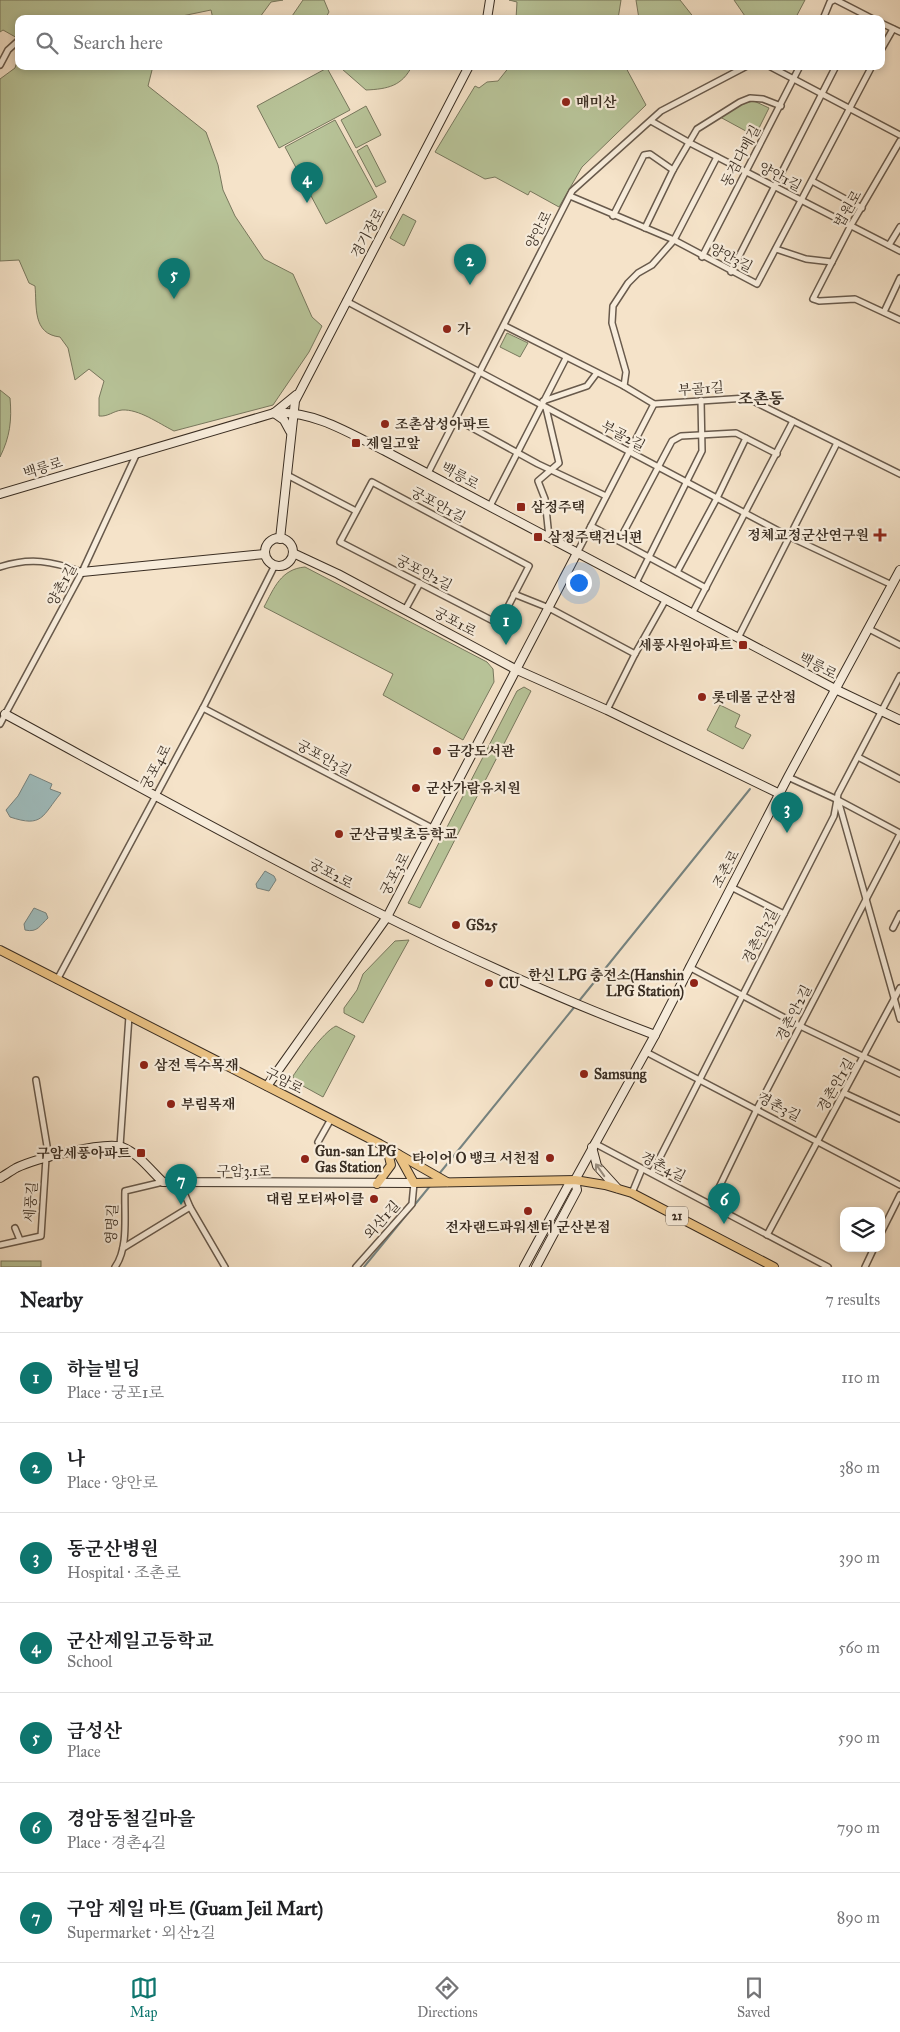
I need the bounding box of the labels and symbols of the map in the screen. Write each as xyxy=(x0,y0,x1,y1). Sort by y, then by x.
place label: 매미산 xyxy=(576,94,617,111)
marker: 매미산 xyxy=(560,96,572,108)
street label: 동검다메길 xyxy=(718,122,764,190)
street label: 양안1길 xyxy=(756,159,804,195)
pin: 4 xyxy=(291,162,323,203)
street label: 법원로 xyxy=(830,187,866,231)
street label: 경기장로 xyxy=(348,205,388,261)
street label: 양안로 xyxy=(522,208,556,252)
street label: 양안3길 xyxy=(707,240,755,276)
pin: 2 xyxy=(454,244,486,285)
pin: 5 xyxy=(158,258,190,299)
place label: 가 xyxy=(457,321,471,338)
marker: 가 xyxy=(441,323,453,335)
street label: 부골1길 xyxy=(677,379,725,399)
district label: 조촌동 xyxy=(738,389,785,408)
place label: 조촌삼성아파트 xyxy=(395,416,490,433)
street label: 부골2길 xyxy=(598,417,648,455)
marker: 조촌삼성아파트 xyxy=(379,418,391,430)
place label: 제일고앞 xyxy=(366,435,421,452)
marker: 제일고앞 xyxy=(350,437,362,449)
street label: 백릉로 xyxy=(21,454,65,482)
street label: 백릉로 xyxy=(438,459,482,493)
street label: 궁포안1길 xyxy=(408,483,468,527)
place label: 삼정주택 xyxy=(531,499,585,516)
marker: 삼정주택 xyxy=(515,501,527,513)
place label: 정체교정군산연구원 xyxy=(747,527,869,544)
marker: 정체교정군산연구원 xyxy=(873,528,887,542)
place label: 삼정주택건너편 xyxy=(548,529,643,546)
marker: 삼정주택건너편 xyxy=(532,531,544,543)
street label: 궁포안2길 xyxy=(393,552,455,594)
street label: 양촌1길 xyxy=(44,561,80,609)
your location xyxy=(566,570,592,596)
street label: 궁포1로 xyxy=(431,604,480,641)
pin: 1 xyxy=(490,604,522,645)
place label: 세풍사원아파트 xyxy=(638,637,733,654)
marker: 세풍사원아파트 xyxy=(737,639,749,651)
street label: 백릉로 xyxy=(796,649,840,683)
place label: 롯데몰 군산점 xyxy=(712,689,796,706)
marker: 롯데몰 군산점 xyxy=(696,691,708,703)
street label: 궁포안3길 xyxy=(294,736,354,780)
street label: 궁포4로 xyxy=(137,741,175,792)
place label: 금강도서관 xyxy=(447,743,515,760)
marker: 금강도서관 xyxy=(431,745,443,757)
place label: 군산가람유치원 xyxy=(426,780,521,797)
marker: 군산가람유치원 xyxy=(410,782,422,794)
pin: 3 xyxy=(771,792,803,833)
place label: 군산금빛초등학교 xyxy=(349,826,458,843)
marker: 군산금빛초등학교 xyxy=(333,828,345,840)
street label: 조촌로 xyxy=(709,847,743,891)
street label: 궁포3로 xyxy=(377,849,414,898)
street label: 궁포2로 xyxy=(306,855,356,893)
street label: 경촌안3길 xyxy=(739,906,781,966)
place label: GS25 xyxy=(466,917,498,934)
marker: GS25 xyxy=(450,919,462,931)
place label: 한신 LPG 충전소(Hanshin LPG Station) xyxy=(528,967,684,1001)
place label: CU xyxy=(499,975,521,992)
marker: CU xyxy=(483,977,495,989)
marker: 한신 LPG 충전소(Hanshin LPG Station) xyxy=(688,977,700,989)
street label: 경촌안2길 xyxy=(773,982,815,1044)
street label: 경촌안1길 xyxy=(814,1055,858,1115)
place label: 삼전 특수목재 xyxy=(154,1057,238,1074)
marker: 삼전 특수목재 xyxy=(138,1059,150,1071)
street label: 구암로 xyxy=(262,1064,306,1098)
place label: Samsung xyxy=(594,1066,647,1084)
marker: Samsung xyxy=(578,1068,590,1080)
street label: 경촌3길 xyxy=(755,1089,803,1125)
place label: 부림목재 xyxy=(181,1096,235,1113)
marker: 부림목재 xyxy=(165,1098,177,1110)
place label: Gun-san LPG Gas Station xyxy=(315,1143,397,1176)
place label: 구암세풍아파트 xyxy=(36,1145,131,1162)
marker: 구암세풍아파트 xyxy=(135,1147,147,1159)
street label: 경촌4길 xyxy=(638,1148,688,1186)
place label: 타이어 O 뱅크 서천점 xyxy=(412,1150,540,1167)
marker: 타이어 O 뱅크 서천점 xyxy=(544,1152,556,1164)
marker: Gun-san LPG Gas Station xyxy=(299,1153,311,1165)
street label: 구암3.1로 xyxy=(217,1163,272,1180)
one-way arrow xyxy=(595,1163,605,1177)
pin: 7 xyxy=(165,1164,197,1205)
street label: 세풍길 xyxy=(21,1181,41,1223)
pin: 6 xyxy=(708,1183,740,1224)
place label: 대림 모터싸이클 xyxy=(266,1191,364,1208)
marker: 대림 모터싸이클 xyxy=(368,1193,380,1205)
street label: 외산1길 xyxy=(360,1197,404,1243)
street label: 영명길 xyxy=(102,1203,122,1245)
marker: 전자랜드파워센터 군산본점 xyxy=(522,1205,534,1217)
road number: 21 xyxy=(666,1206,688,1226)
place label: 전자랜드파워센터 군산본점 xyxy=(445,1219,611,1236)

